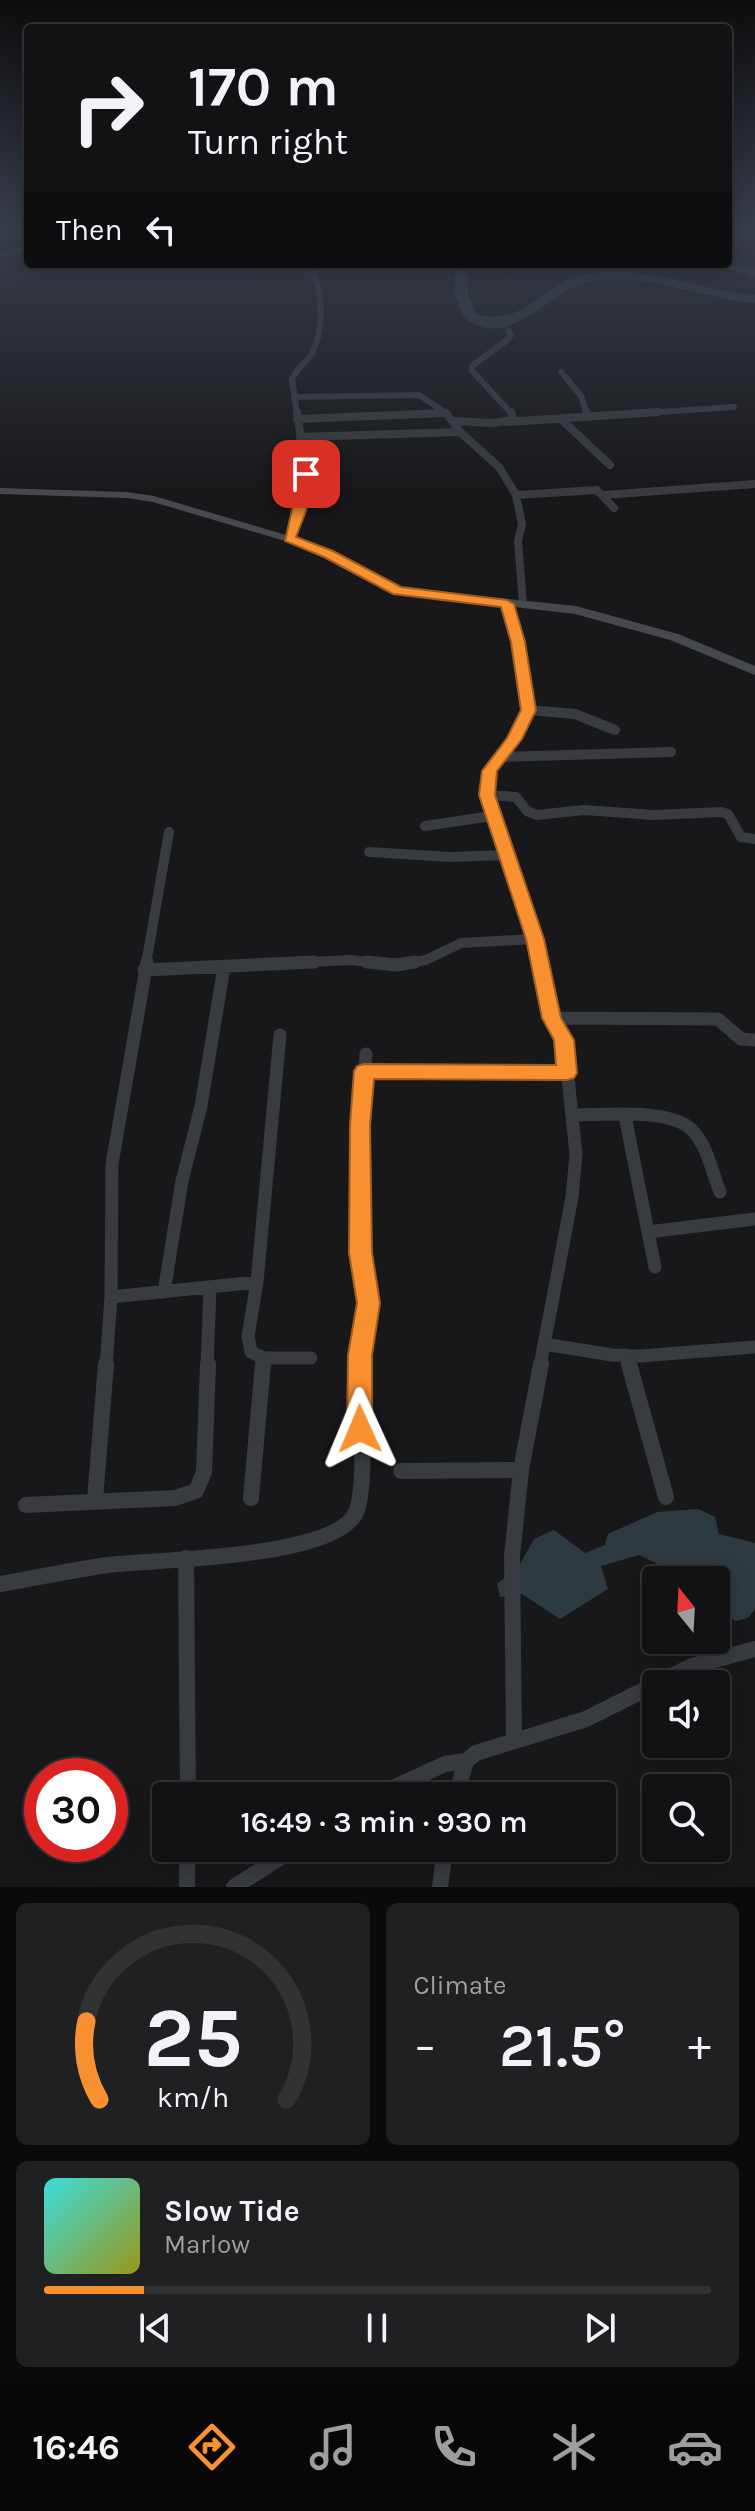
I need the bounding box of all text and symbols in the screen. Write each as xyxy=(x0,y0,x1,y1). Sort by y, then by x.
text: 170 m xyxy=(188,54,339,119)
icon: right xyxy=(56,56,160,160)
text: Turn right xyxy=(188,121,348,163)
icon: left xyxy=(139,208,183,252)
text: Then xyxy=(56,212,123,248)
pin xyxy=(272,440,340,508)
icon: arrive xyxy=(284,452,328,496)
position arrow xyxy=(318,1387,402,1471)
north arrow xyxy=(642,1566,730,1654)
map controls xyxy=(642,1566,730,1862)
button: sound xyxy=(642,1670,730,1758)
speed limit sign: 30 xyxy=(24,1758,128,1862)
button: search xyxy=(642,1774,730,1862)
text: 16:49 · 3 min · 930 m xyxy=(240,1804,528,1840)
text: Climate xyxy=(414,1970,506,2001)
text: 25 xyxy=(143,1990,242,2087)
text: 21.5° xyxy=(499,2011,625,2081)
text: − xyxy=(414,2020,437,2071)
text: + xyxy=(688,2020,711,2071)
text: km/h xyxy=(157,2081,229,2114)
text: Slow Tide xyxy=(164,2193,300,2229)
text: Marlow xyxy=(164,2229,250,2260)
icon: previous xyxy=(133,2306,177,2350)
icon: pause xyxy=(355,2306,399,2350)
icon: next xyxy=(578,2306,622,2350)
icon: directions xyxy=(184,2419,240,2475)
icon: music xyxy=(305,2419,361,2475)
icon: phone xyxy=(426,2419,482,2475)
icon: climate xyxy=(546,2419,602,2475)
icon: car xyxy=(667,2419,723,2475)
text: 16:46 xyxy=(32,2426,120,2468)

